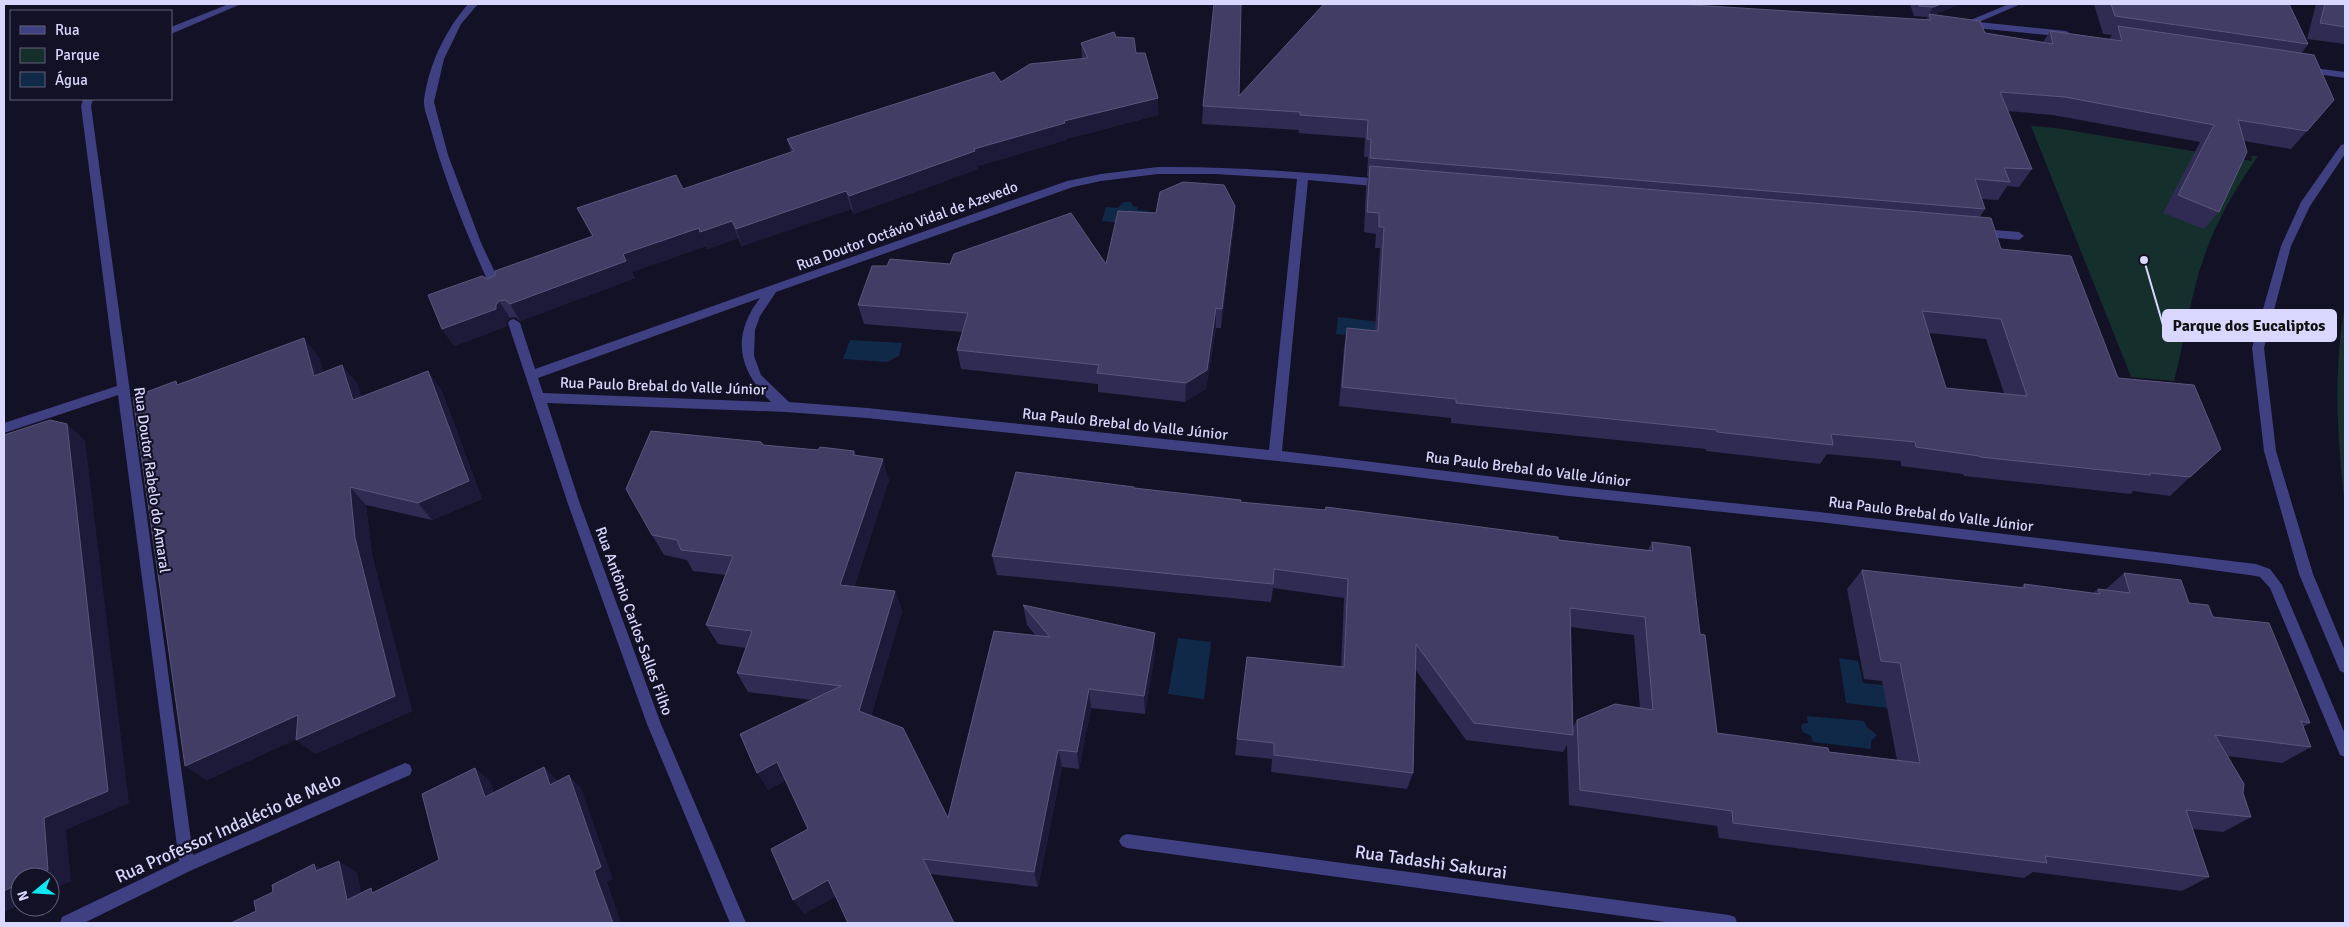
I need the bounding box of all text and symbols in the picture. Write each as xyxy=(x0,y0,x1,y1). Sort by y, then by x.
legend xyxy=(10,10,172,100)
text: Rua xyxy=(55,21,80,39)
text: Parque xyxy=(55,46,100,64)
text: Água xyxy=(55,70,88,89)
street label: Rua Doutor Octávio Vidal de Azevedo xyxy=(794,177,1020,275)
callout: Parque dos Eucaliptos xyxy=(2163,310,2336,341)
text: Parque dos Eucaliptos xyxy=(2173,316,2325,336)
street label: Rua Paulo Brebal do Valle Júnior xyxy=(560,373,767,399)
street label: Rua Doutor Rabelo do Amaral xyxy=(130,386,174,574)
street label: Rua Paulo Brebal do Valle Júnior xyxy=(1021,404,1229,444)
street label: Rua Paulo Brebal do Valle Júnior xyxy=(1424,447,1632,491)
street label: Rua Paulo Brebal do Valle Júnior xyxy=(1827,492,2035,536)
street label: Rua Antônio Carlos Salles Filho xyxy=(591,524,677,718)
street label: Rua Professor Indalécio de Melo xyxy=(112,768,344,888)
street label: Rua Tadashi Sakurai xyxy=(1354,840,1508,884)
north arrow xyxy=(10,867,60,917)
text: N xyxy=(14,889,33,903)

